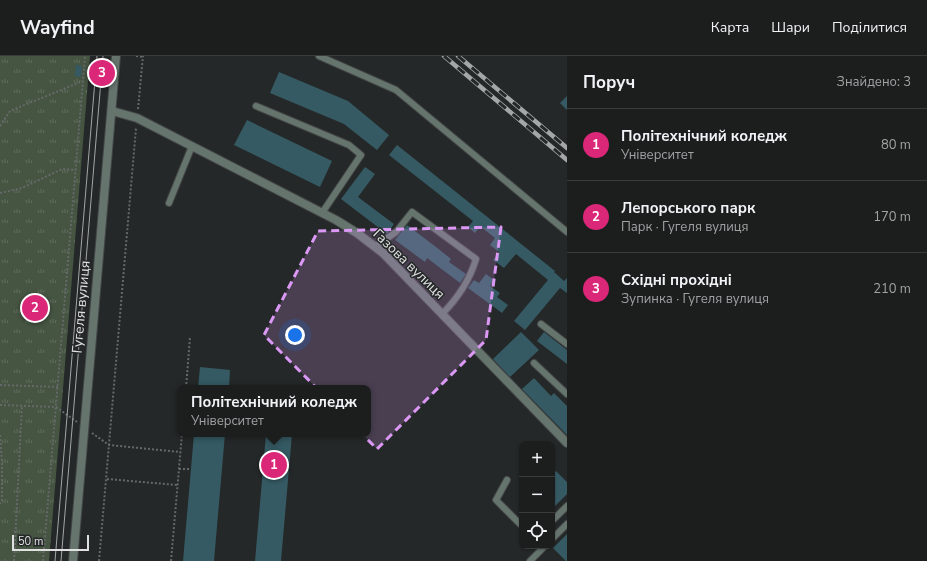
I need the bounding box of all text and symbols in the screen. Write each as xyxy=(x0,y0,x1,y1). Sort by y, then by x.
text: Wayfind xyxy=(20,15,95,41)
text: Карта xyxy=(711,18,749,37)
text: Шари xyxy=(771,18,810,37)
text: Поділитися xyxy=(832,18,907,37)
pin: 3 xyxy=(89,58,115,88)
text: Поруч xyxy=(583,71,635,94)
text: Знайдено: 3 xyxy=(837,73,911,91)
text: Політехнічний коледж xyxy=(621,126,787,146)
text: 1 xyxy=(592,136,600,154)
text: 80 m xyxy=(881,136,911,154)
text: Університет xyxy=(621,146,694,164)
text: Лепорського парк xyxy=(621,198,755,218)
text: 2 xyxy=(592,208,600,226)
text: 170 m xyxy=(873,208,911,226)
text: Парк · Гугеля вулиця xyxy=(621,218,749,236)
street label: Газова вулиця xyxy=(369,225,449,303)
street label: Гугеля вулиця xyxy=(67,260,95,354)
text: Східні прохідні xyxy=(621,270,732,290)
text: 3 xyxy=(592,280,600,298)
text: 210 m xyxy=(873,280,911,298)
text: Зупинка · Гугеля вулиця xyxy=(621,290,769,308)
pin: 2 xyxy=(22,293,48,323)
your location xyxy=(285,325,305,345)
popup xyxy=(177,385,371,437)
text: Політехнічний коледж xyxy=(191,392,357,412)
text: Університет xyxy=(191,412,264,430)
map controls xyxy=(519,441,555,549)
button: + xyxy=(519,441,555,477)
pin: 1 xyxy=(261,450,287,480)
button: − xyxy=(519,477,555,513)
button: locate xyxy=(519,513,555,549)
scale bar xyxy=(12,533,89,552)
text: 50 m xyxy=(18,534,43,549)

